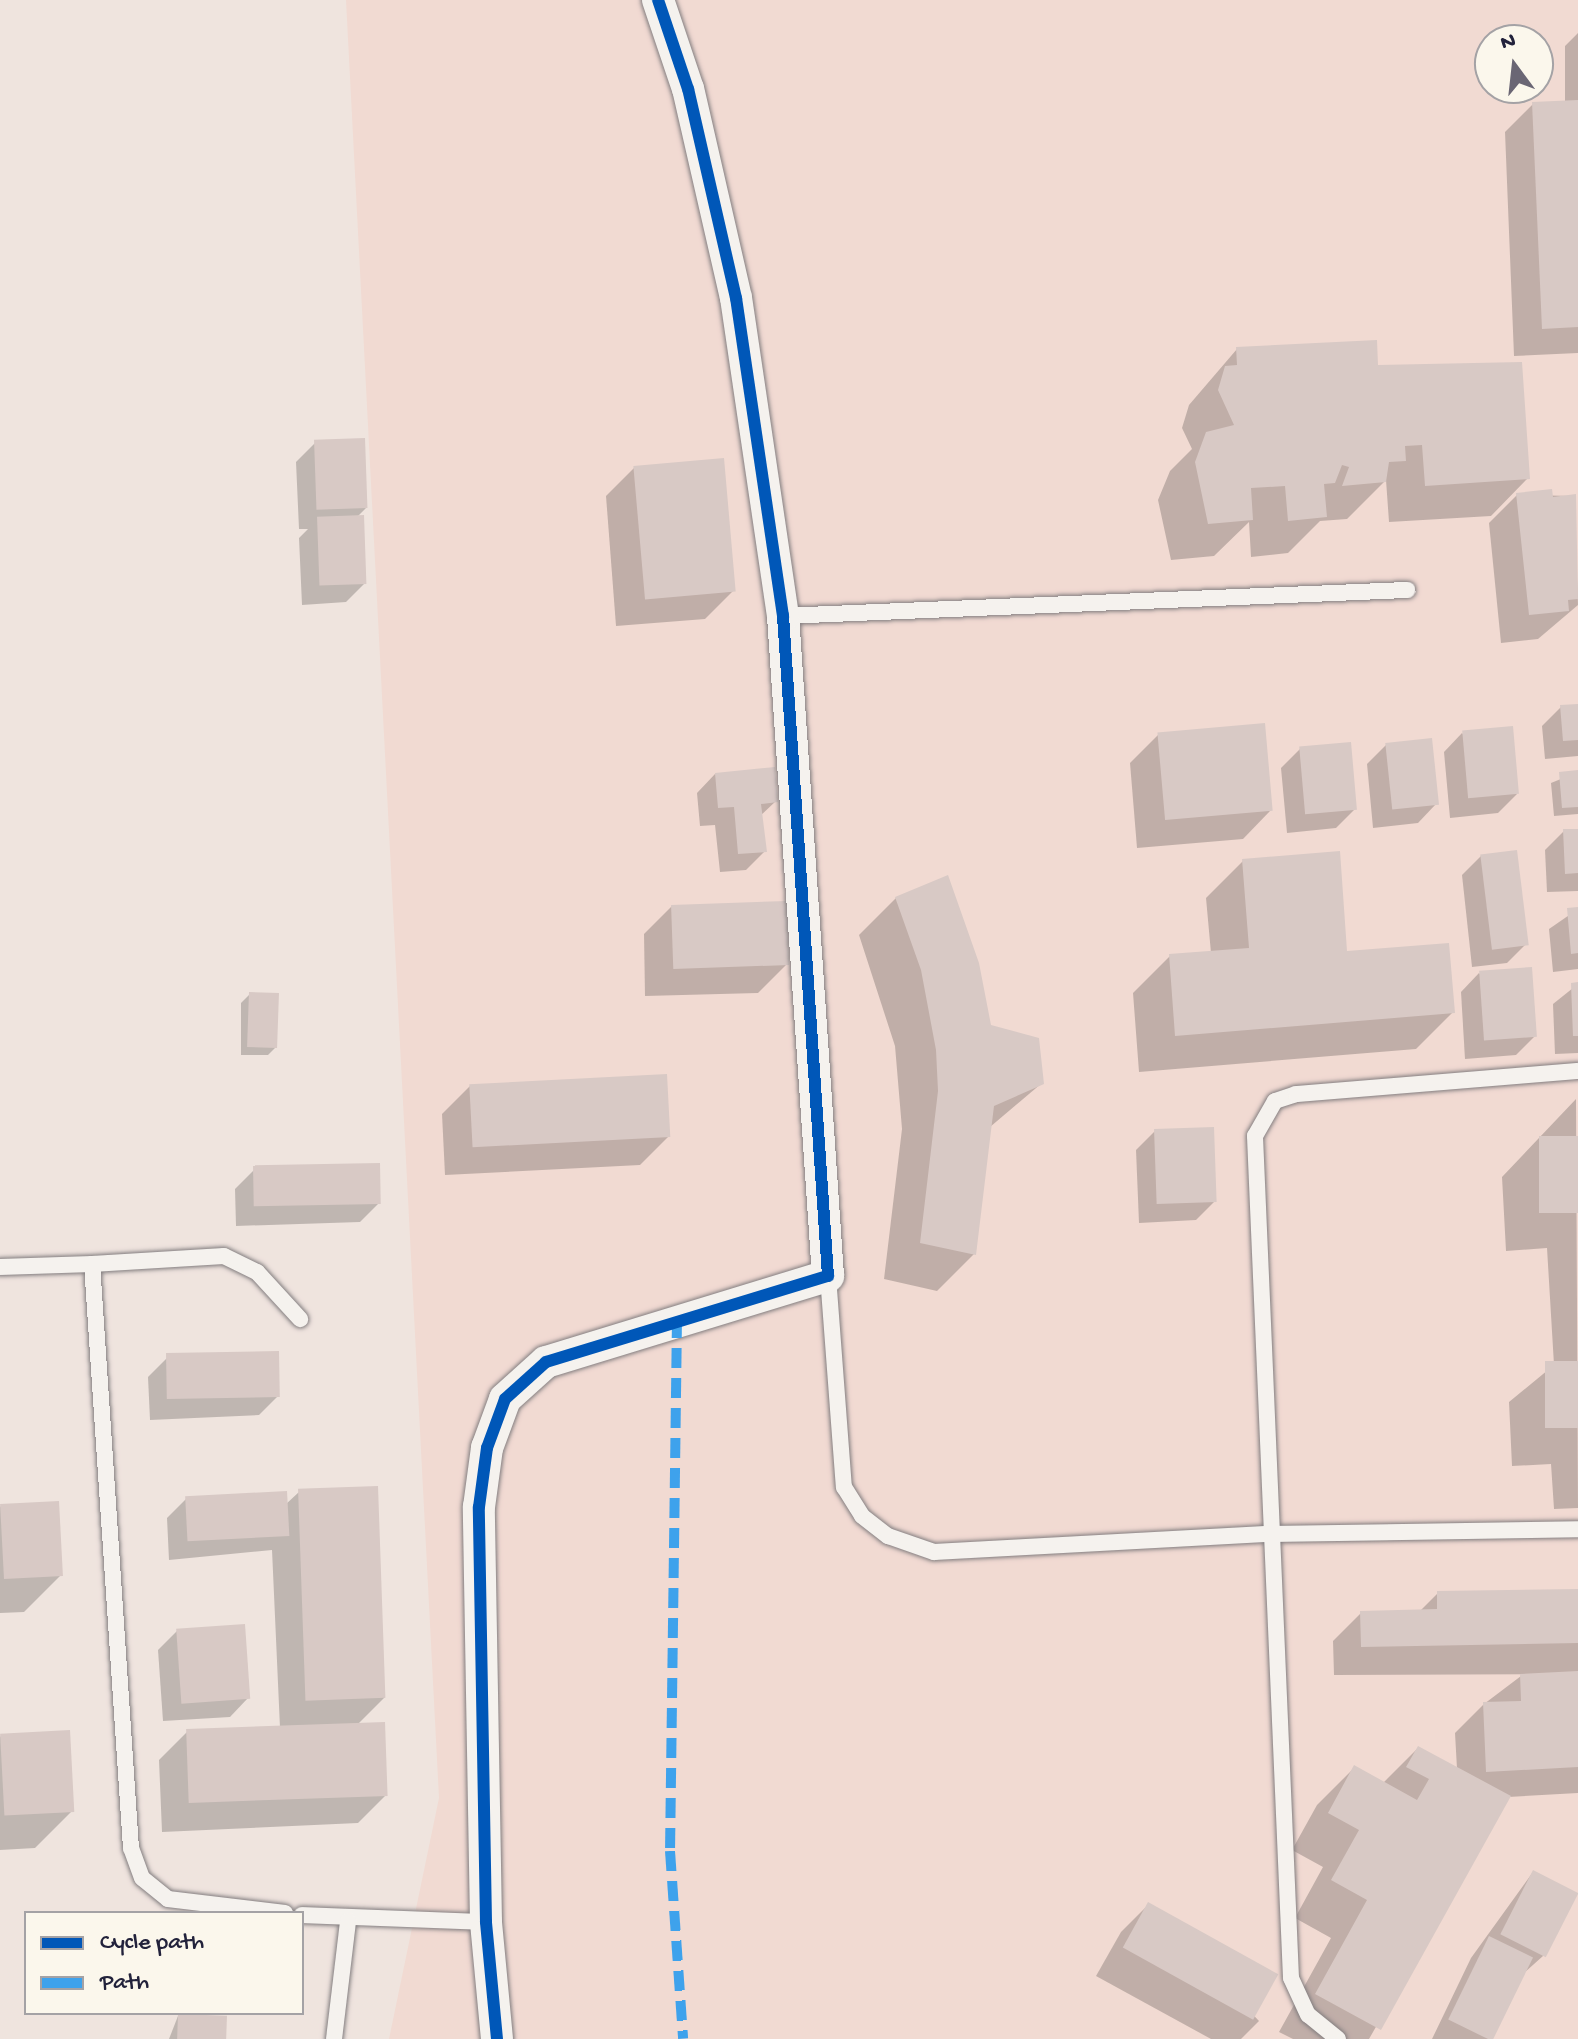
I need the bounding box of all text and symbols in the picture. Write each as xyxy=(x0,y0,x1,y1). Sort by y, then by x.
north arrow xyxy=(1474,24,1554,104)
text: N xyxy=(1498,28,1519,57)
legend xyxy=(24,1911,304,2015)
text: Cycle path xyxy=(100,1929,204,1958)
text: Path xyxy=(100,1969,149,1998)

